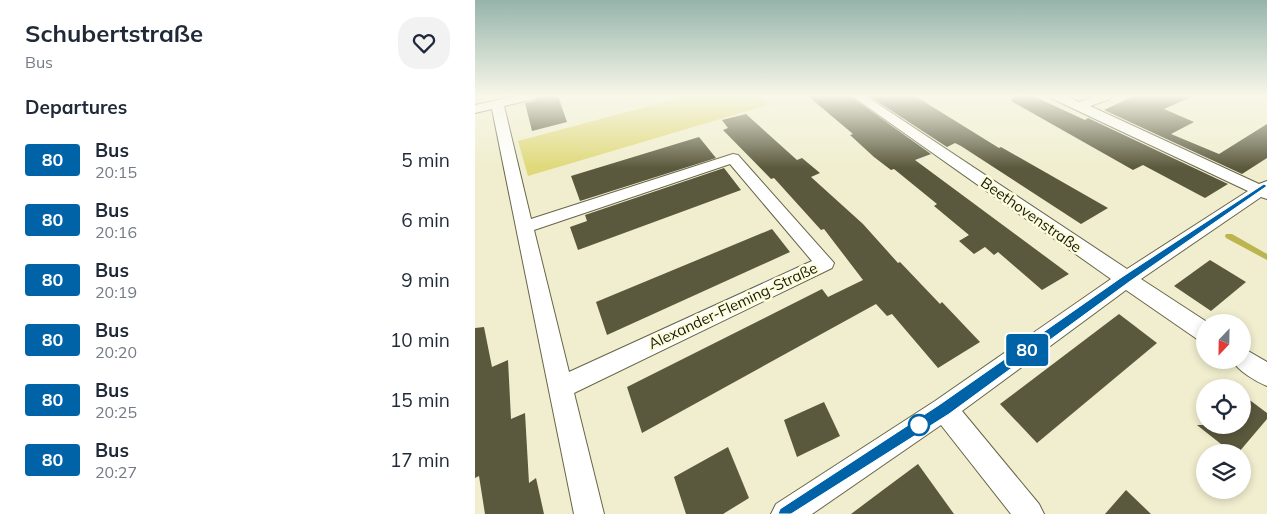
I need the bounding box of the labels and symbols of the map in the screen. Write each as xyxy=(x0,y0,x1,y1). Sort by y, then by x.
street label: Beethovenstraße xyxy=(977,173,1085,256)
street label: Alexander-Fleming-Straße xyxy=(645,258,820,353)
north arrow xyxy=(1196,314,1251,369)
line badge: 80 xyxy=(1005,334,1049,366)
unlabelled marker xyxy=(908,414,930,436)

